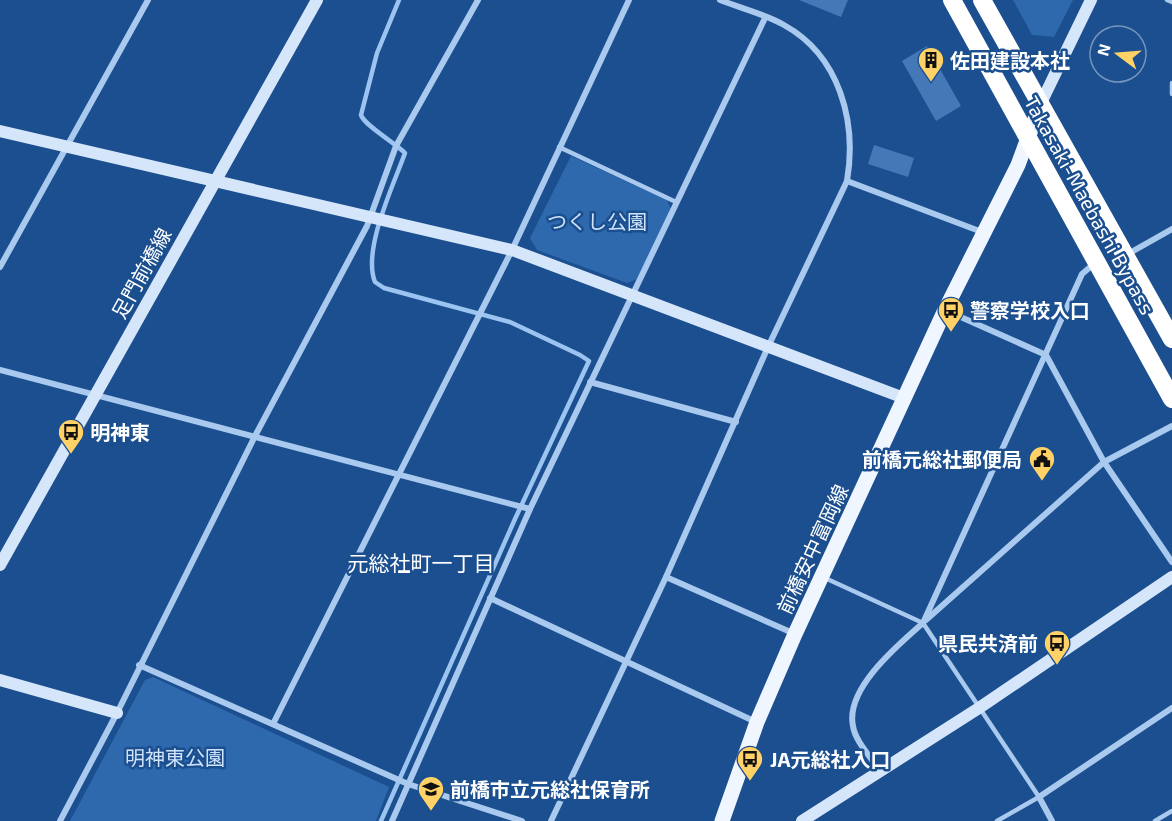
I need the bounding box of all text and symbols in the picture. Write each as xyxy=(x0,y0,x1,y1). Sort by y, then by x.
north arrow xyxy=(1088,24,1148,84)
text: N xyxy=(1092,42,1114,58)
building icon: 佐田建設本社 xyxy=(916,45,946,83)
place label: 佐田建設本社 xyxy=(950,48,1070,72)
street label: Takasaki-Maebashi Bypass xyxy=(1020,92,1160,318)
park label: つくし公園 xyxy=(547,209,647,233)
street label: 足門前橋線 xyxy=(106,223,176,323)
bus stop icon: 警察学校入口 xyxy=(936,295,966,333)
place label: 警察学校入口 xyxy=(970,298,1090,322)
bus stop icon: 明神東 xyxy=(56,417,86,455)
place label: 明神東 xyxy=(90,420,150,444)
public building icon: 前橋元総社郵便局 xyxy=(1027,444,1057,482)
place label: 前橋元総社郵便局 xyxy=(862,447,1022,471)
street label: 前橋安中富岡線 xyxy=(772,480,852,618)
district label: 元総社町一丁目 xyxy=(348,550,495,575)
bus stop icon: 県民共済前 xyxy=(1042,628,1072,666)
place label: 県民共済前 xyxy=(938,631,1038,655)
bus stop icon: JA元総社入口 xyxy=(735,744,765,782)
park label: 明神東公園 xyxy=(125,745,225,769)
place label: JA元総社入口 xyxy=(770,747,891,771)
school or university icon: 前橋市立元総社保育所 xyxy=(416,774,446,812)
place label: 前橋市立元総社保育所 xyxy=(450,777,650,801)

